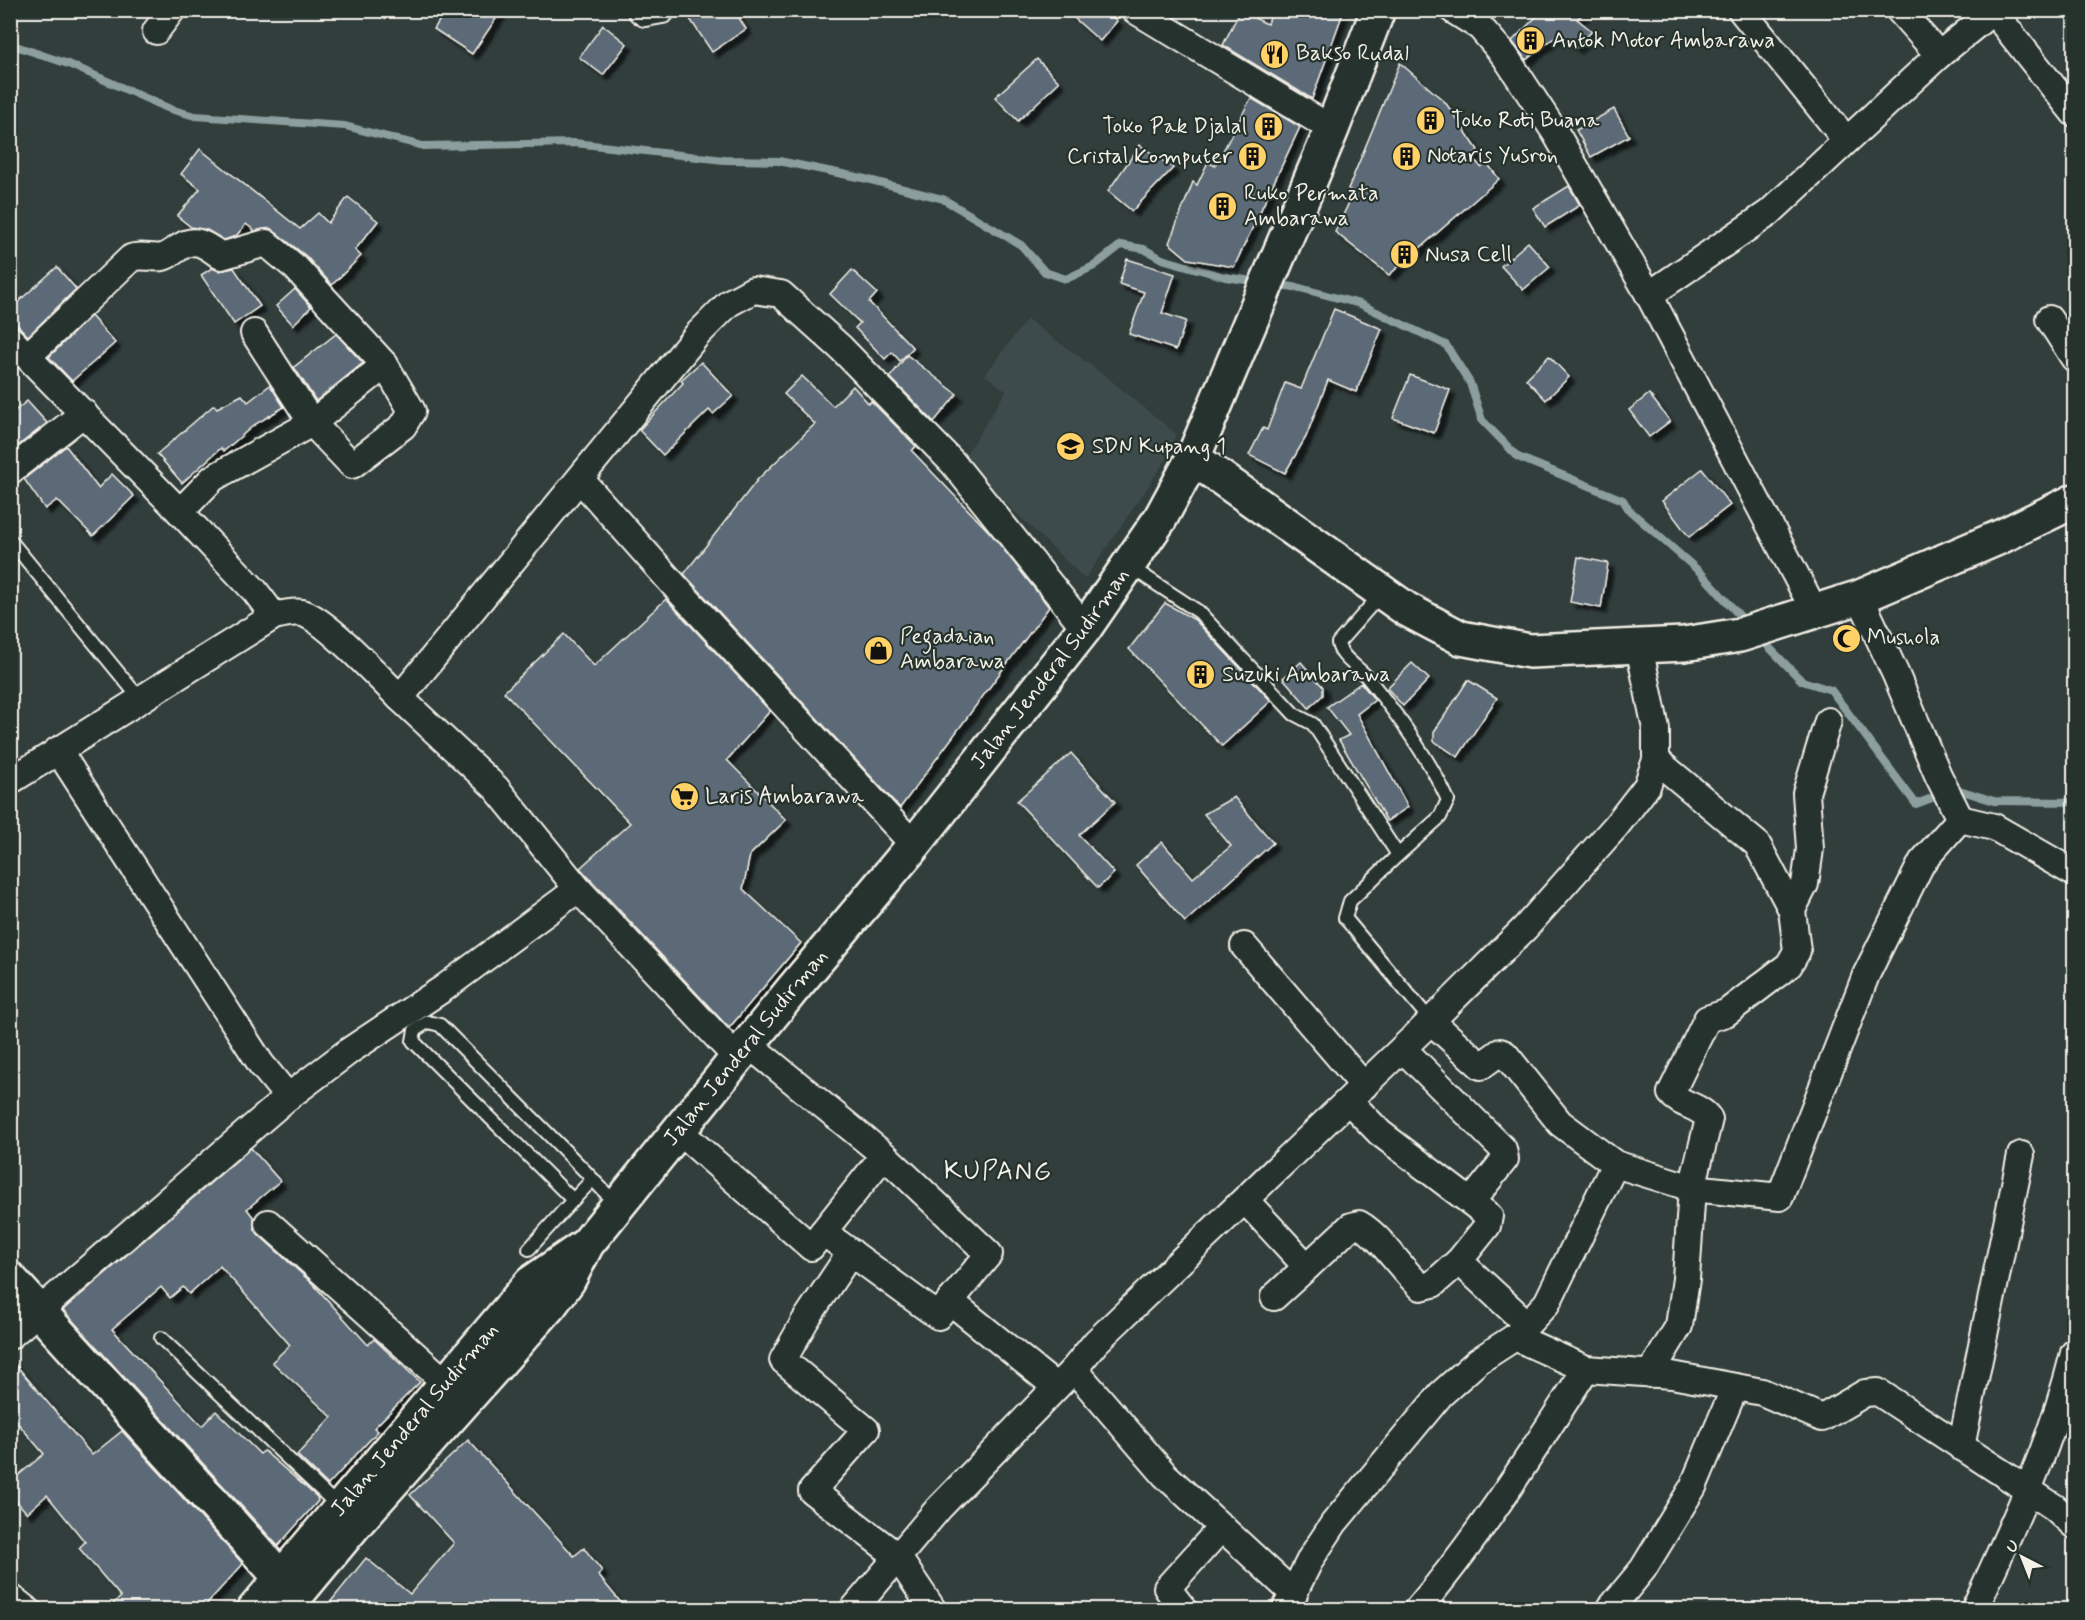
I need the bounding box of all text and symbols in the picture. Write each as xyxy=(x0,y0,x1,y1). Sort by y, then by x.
building icon: Antok Motor Ambarawa xyxy=(1515,25,1547,57)
place label: Antok Motor Ambarawa xyxy=(1552,27,1775,55)
restaurant icon: Bakso Rudal xyxy=(1259,38,1291,70)
place label: Bakso Rudal xyxy=(1296,40,1409,68)
building icon: Toko Roti Buana xyxy=(1414,105,1446,137)
place label: Toko Roti Buana xyxy=(1451,107,1600,135)
building icon: Toko Pak Djalal xyxy=(1252,111,1284,143)
place label: Toko Pak Djalal xyxy=(1102,113,1247,141)
building icon: Notaris Yusron xyxy=(1390,140,1422,172)
building icon: Cristal Komputer xyxy=(1237,141,1269,173)
place label: Notaris Yusron xyxy=(1427,142,1558,170)
place label: Cristal Komputer xyxy=(1067,143,1233,171)
place label: Ruko Permata Ambarawa xyxy=(1244,180,1379,233)
building icon: Ruko Permata Ambarawa xyxy=(1207,191,1239,223)
building icon: Nusa Cell xyxy=(1388,239,1420,271)
place label: Nusa Cell xyxy=(1425,241,1512,269)
school or university icon: SDN Kupang 1 xyxy=(1055,431,1087,463)
place label: SDN Kupang 1 xyxy=(1092,433,1226,462)
street label: Jalan Jenderal Sudirman xyxy=(965,563,1136,775)
mosque icon: Mushola xyxy=(1830,622,1862,654)
place label: Pegadaian Ambarawa xyxy=(900,623,1005,676)
place label: Mushola xyxy=(1867,624,1940,652)
shop icon: Pegadaian Ambarawa xyxy=(863,634,895,666)
building icon: Suzuki Ambarawa xyxy=(1185,659,1217,691)
place label: Suzuki Ambarawa xyxy=(1222,661,1391,689)
supermarket icon: Laris Ambarawa xyxy=(668,781,700,813)
place label: Laris Ambarawa xyxy=(705,783,864,811)
street label: Jalan Jenderal Sudirman xyxy=(658,943,834,1152)
district label: KUPANG xyxy=(944,1155,1052,1189)
street label: Jalan Jenderal Sudirman xyxy=(325,1317,505,1523)
north arrow xyxy=(1992,1527,2052,1587)
text: U xyxy=(2002,1536,2024,1558)

